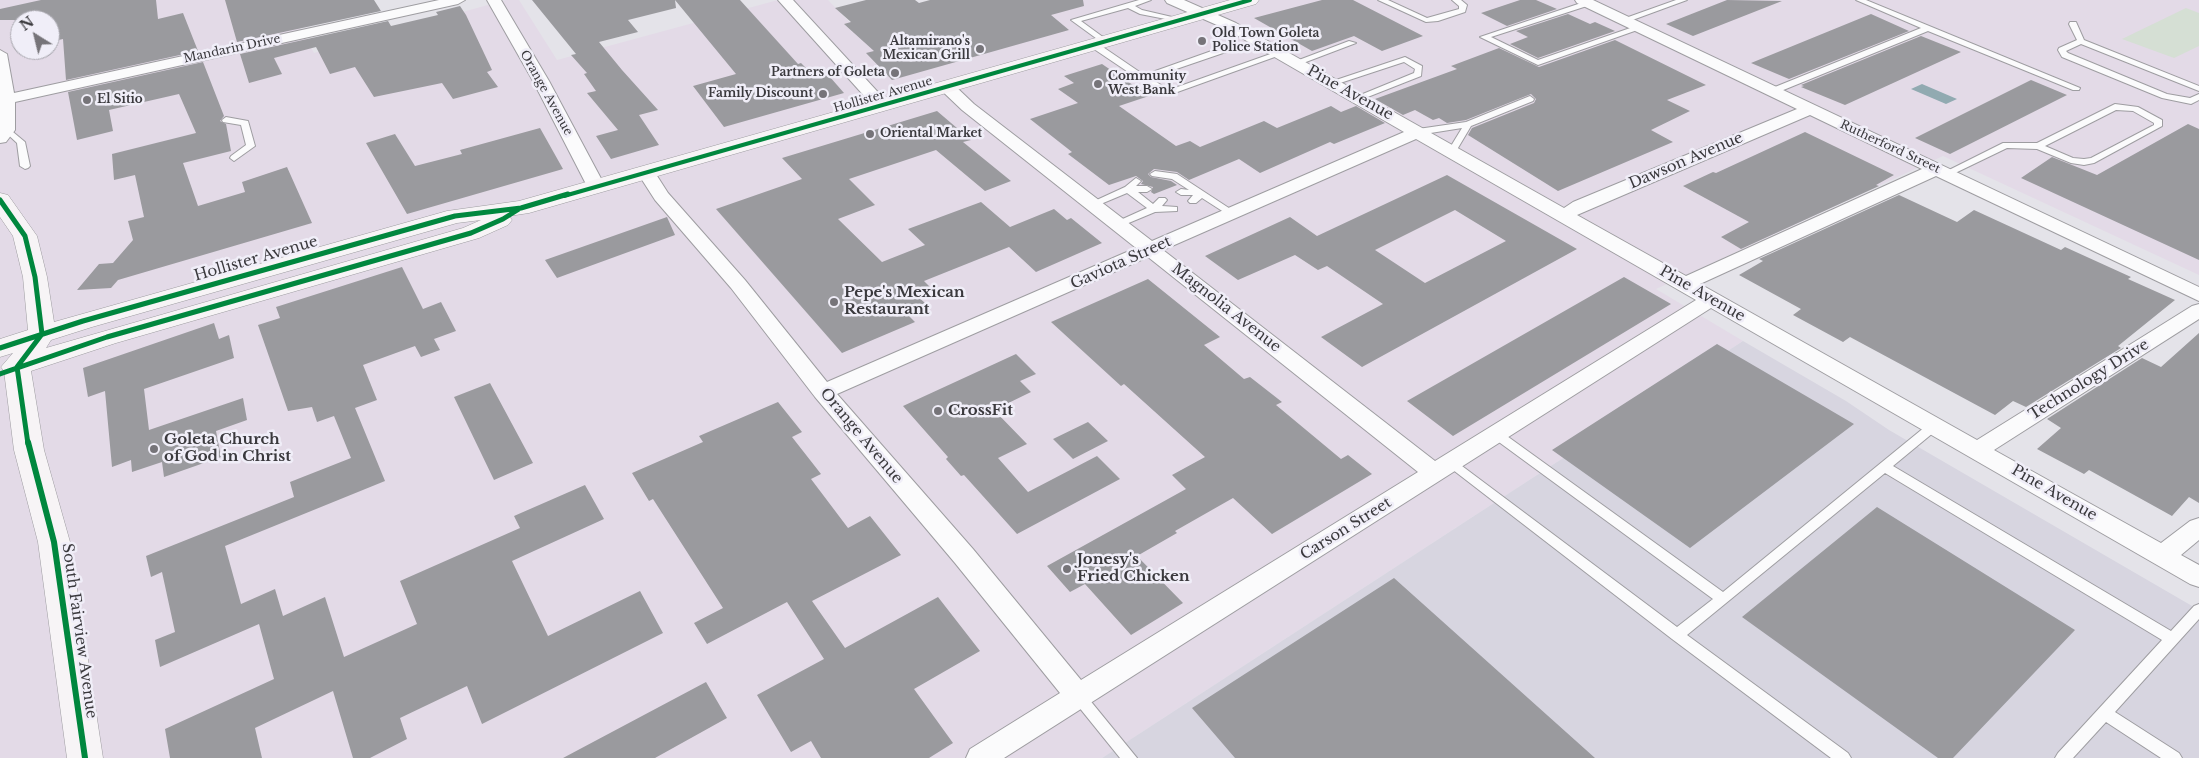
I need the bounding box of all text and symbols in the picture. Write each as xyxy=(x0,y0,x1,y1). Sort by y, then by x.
north arrow xyxy=(10,10,60,60)
text: N xyxy=(16,13,37,35)
place label: Old Town Goleta Police Station xyxy=(1212,27,1319,55)
street label: Mandarin Drive xyxy=(182,32,282,66)
place label: Altamirano's Mexican Grill xyxy=(883,35,970,63)
marker: Old Town Goleta Police Station xyxy=(1196,35,1208,47)
marker: Altamirano's Mexican Grill xyxy=(974,43,986,55)
street label: Orange Avenue xyxy=(517,48,575,138)
street label: Pine Avenue xyxy=(1304,62,1396,124)
place label: Partners of Goleta xyxy=(771,66,885,80)
marker: Partners of Goleta xyxy=(889,67,901,79)
place label: Community West Bank xyxy=(1108,70,1186,98)
street label: Hollister Avenue xyxy=(832,74,934,116)
marker: Community West Bank xyxy=(1092,78,1104,90)
place label: Family Discount xyxy=(708,87,813,101)
marker: Family Discount xyxy=(817,88,829,100)
place label: El Sitio xyxy=(97,93,143,107)
marker: El Sitio xyxy=(81,94,93,106)
street label: Rutherford Street xyxy=(1838,117,1942,177)
place label: Oriental Market xyxy=(880,127,982,141)
marker: Oriental Market xyxy=(864,128,876,140)
street label: Dawson Avenue xyxy=(1626,129,1746,193)
street label: Hollister Avenue xyxy=(192,233,320,285)
street label: Gaviota Street xyxy=(1068,233,1174,293)
street label: Magnolia Avenue xyxy=(1168,260,1284,356)
street label: Pine Avenue xyxy=(1656,262,1748,326)
place label: Pepe's Mexican Restaurant xyxy=(844,284,965,319)
marker: Pepe's Mexican Restaurant xyxy=(828,296,840,308)
street label: Technology Drive xyxy=(2026,336,2152,424)
street label: Orange Avenue xyxy=(816,385,906,487)
place label: CrossFit xyxy=(948,402,1013,420)
marker: CrossFit xyxy=(932,405,944,417)
place label: Goleta Church of God in Christ xyxy=(164,431,291,466)
marker: Goleta Church of God in Christ xyxy=(148,443,160,455)
street label: Pine Avenue xyxy=(2008,461,2100,525)
street label: Carson Street xyxy=(1297,494,1395,564)
street label: South Fairview Avenue xyxy=(58,542,100,720)
place label: Jonesy's Fried Chicken xyxy=(1077,551,1190,586)
marker: Jonesy's Fried Chicken xyxy=(1061,563,1073,575)

